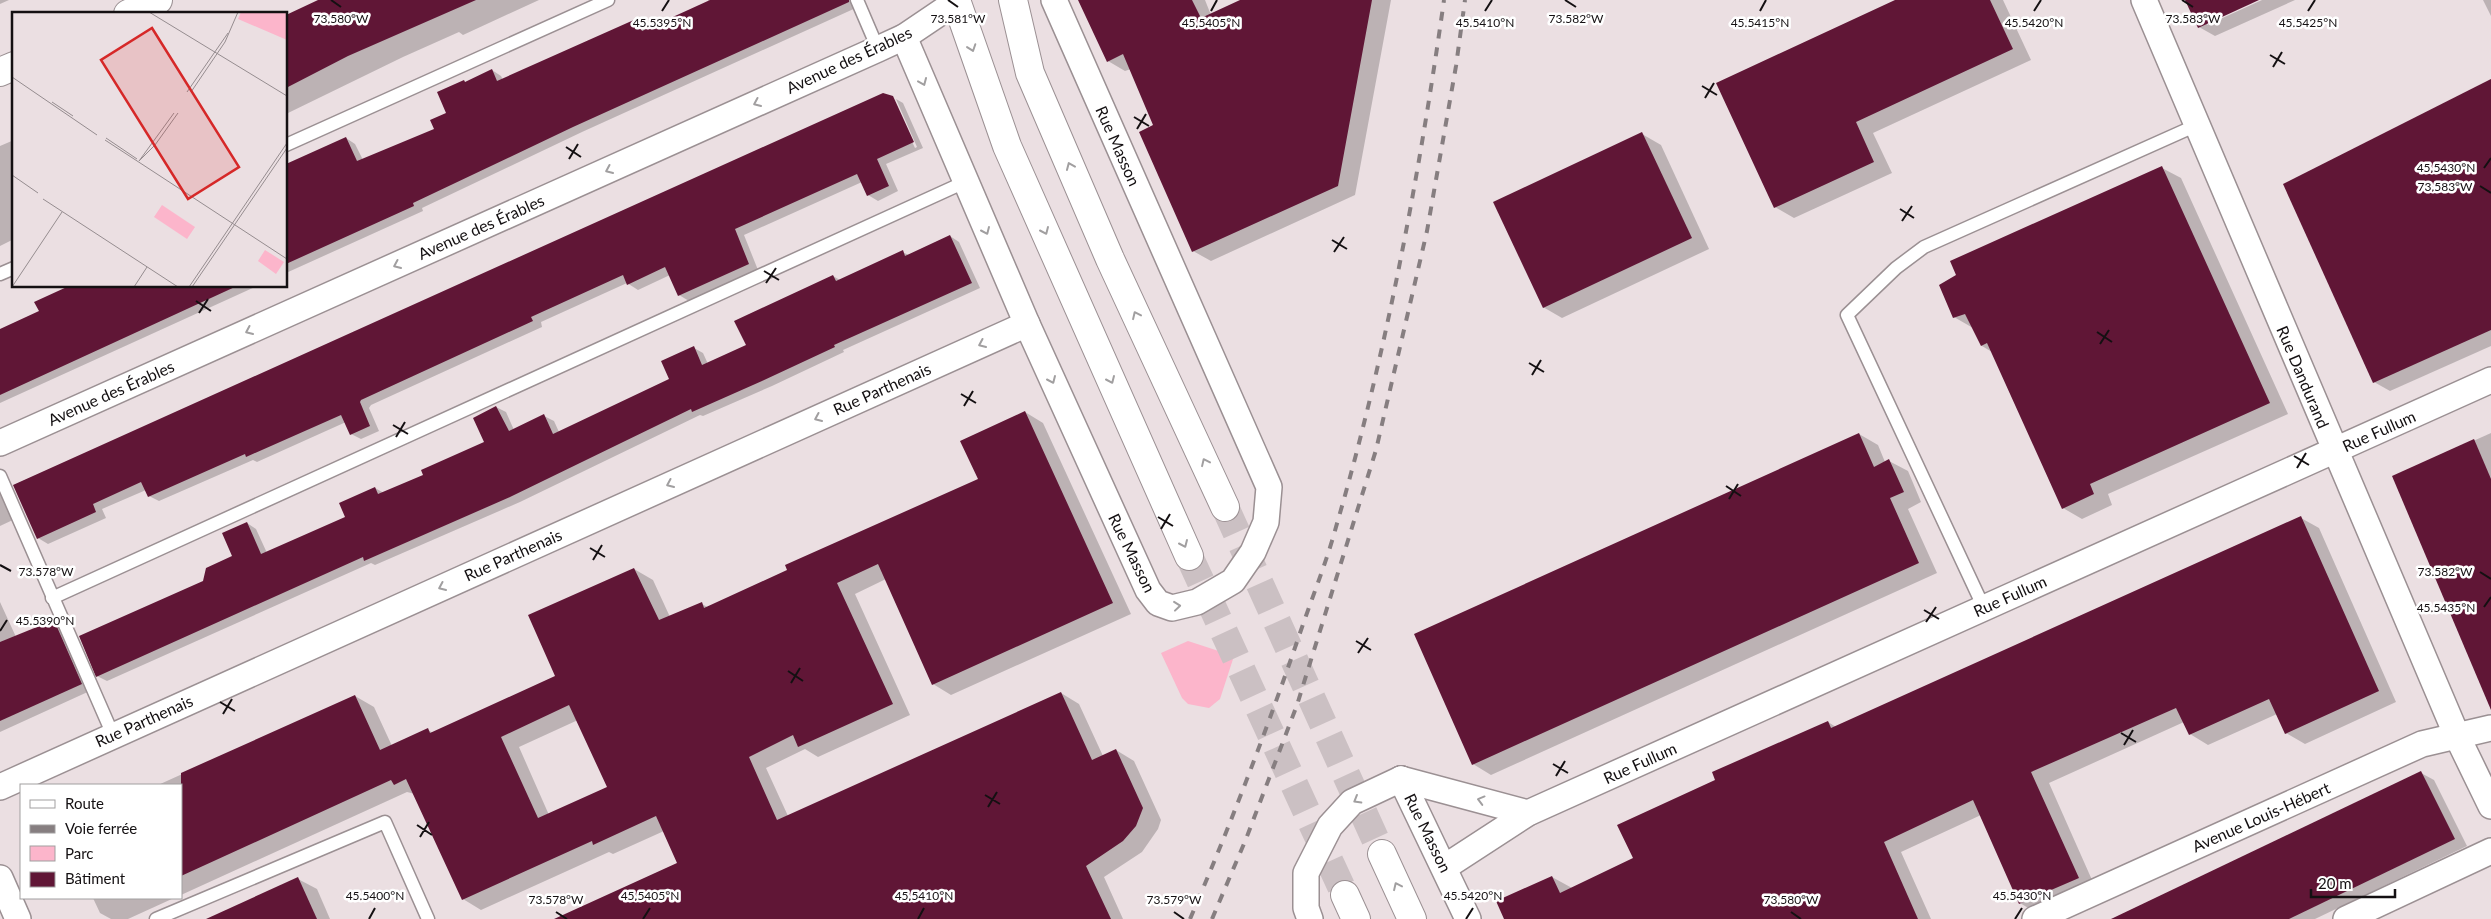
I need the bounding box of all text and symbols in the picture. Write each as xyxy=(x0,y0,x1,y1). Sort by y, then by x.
text: 73.580°W xyxy=(313,11,369,26)
text: 73.581°W xyxy=(930,11,986,26)
text: 73.582°W xyxy=(1548,11,1604,26)
text: 73.583°W xyxy=(2165,11,2221,26)
inset map xyxy=(12,12,288,288)
text: 45.5395°N xyxy=(633,15,691,30)
text: 45.5405°N xyxy=(1182,15,1240,30)
text: 45.5410°N xyxy=(1456,15,1514,30)
text: 45.5415°N xyxy=(1731,15,1789,30)
text: 45.5420°N xyxy=(2005,15,2063,30)
text: 45.5425°N xyxy=(2279,15,2337,30)
street label: Avenue des Érables xyxy=(783,22,915,97)
one-way arrow xyxy=(967,43,977,52)
one-way arrow xyxy=(916,77,927,86)
one-way arrow xyxy=(753,97,762,107)
street label: Rue Masson xyxy=(1092,103,1145,189)
text: 45.5430°N xyxy=(2417,160,2475,175)
one-way arrow xyxy=(1066,162,1077,171)
one-way arrow xyxy=(605,163,614,174)
text: 73.583°W xyxy=(2417,179,2473,194)
street label: Avenue des Érables xyxy=(415,190,547,263)
one-way arrow xyxy=(980,226,991,235)
one-way arrow xyxy=(1038,226,1049,235)
one-way arrow xyxy=(393,258,402,269)
one-way arrow xyxy=(1132,311,1142,320)
street label: Rue Dandurand xyxy=(2273,323,2334,431)
one-way arrow xyxy=(245,325,254,336)
one-way arrow xyxy=(978,337,987,348)
street label: Avenue des Érables xyxy=(45,356,177,429)
street label: Rue Parthenais xyxy=(830,358,934,419)
one-way arrow xyxy=(1046,375,1057,384)
one-way arrow xyxy=(1104,375,1115,384)
street label: Rue Fullum xyxy=(2339,406,2418,455)
one-way arrow xyxy=(814,411,823,422)
one-way arrow xyxy=(1200,458,1211,467)
one-way arrow xyxy=(666,478,675,489)
street label: Rue Masson xyxy=(1105,510,1160,595)
street label: Rue Parthenais xyxy=(461,524,565,585)
one-way arrow xyxy=(1178,539,1188,548)
text: 73.578°W xyxy=(18,564,74,579)
text: 73.582°W xyxy=(2417,564,2473,579)
street label: Rue Fullum xyxy=(1970,571,2049,620)
one-way arrow xyxy=(438,581,447,591)
text: 45.5435°N xyxy=(2417,600,2475,615)
one-way arrow xyxy=(1174,601,1182,612)
text: 45.5390°N xyxy=(16,613,74,628)
street label: Rue Parthenais xyxy=(92,690,196,751)
street label: Rue Fullum xyxy=(1600,738,1679,787)
street label: Avenue Louis-Hébert xyxy=(2189,778,2333,855)
legend xyxy=(20,784,182,899)
street label: Rue Masson xyxy=(1401,790,1456,875)
text: Route xyxy=(65,794,104,812)
one-way arrow xyxy=(1354,794,1363,804)
one-way arrow xyxy=(1478,796,1486,806)
text: Voie ferrée xyxy=(65,819,137,837)
text: Parc xyxy=(65,844,94,862)
scale bar xyxy=(2311,866,2395,898)
text: Bâtiment xyxy=(65,869,126,887)
text: 20 m xyxy=(2318,874,2352,892)
one-way arrow xyxy=(1393,883,1403,892)
text: 45.5400°N xyxy=(346,888,404,903)
text: 45.5405°N xyxy=(621,888,679,903)
text: 45.5410°N xyxy=(895,888,953,903)
text: 45.5420°N xyxy=(1444,888,1502,903)
text: 45.5430°N xyxy=(1993,888,2051,903)
text: 73.578°W xyxy=(528,892,584,907)
text: 73.579°W xyxy=(1146,892,1202,907)
text: 73.580°W xyxy=(1763,892,1819,907)

